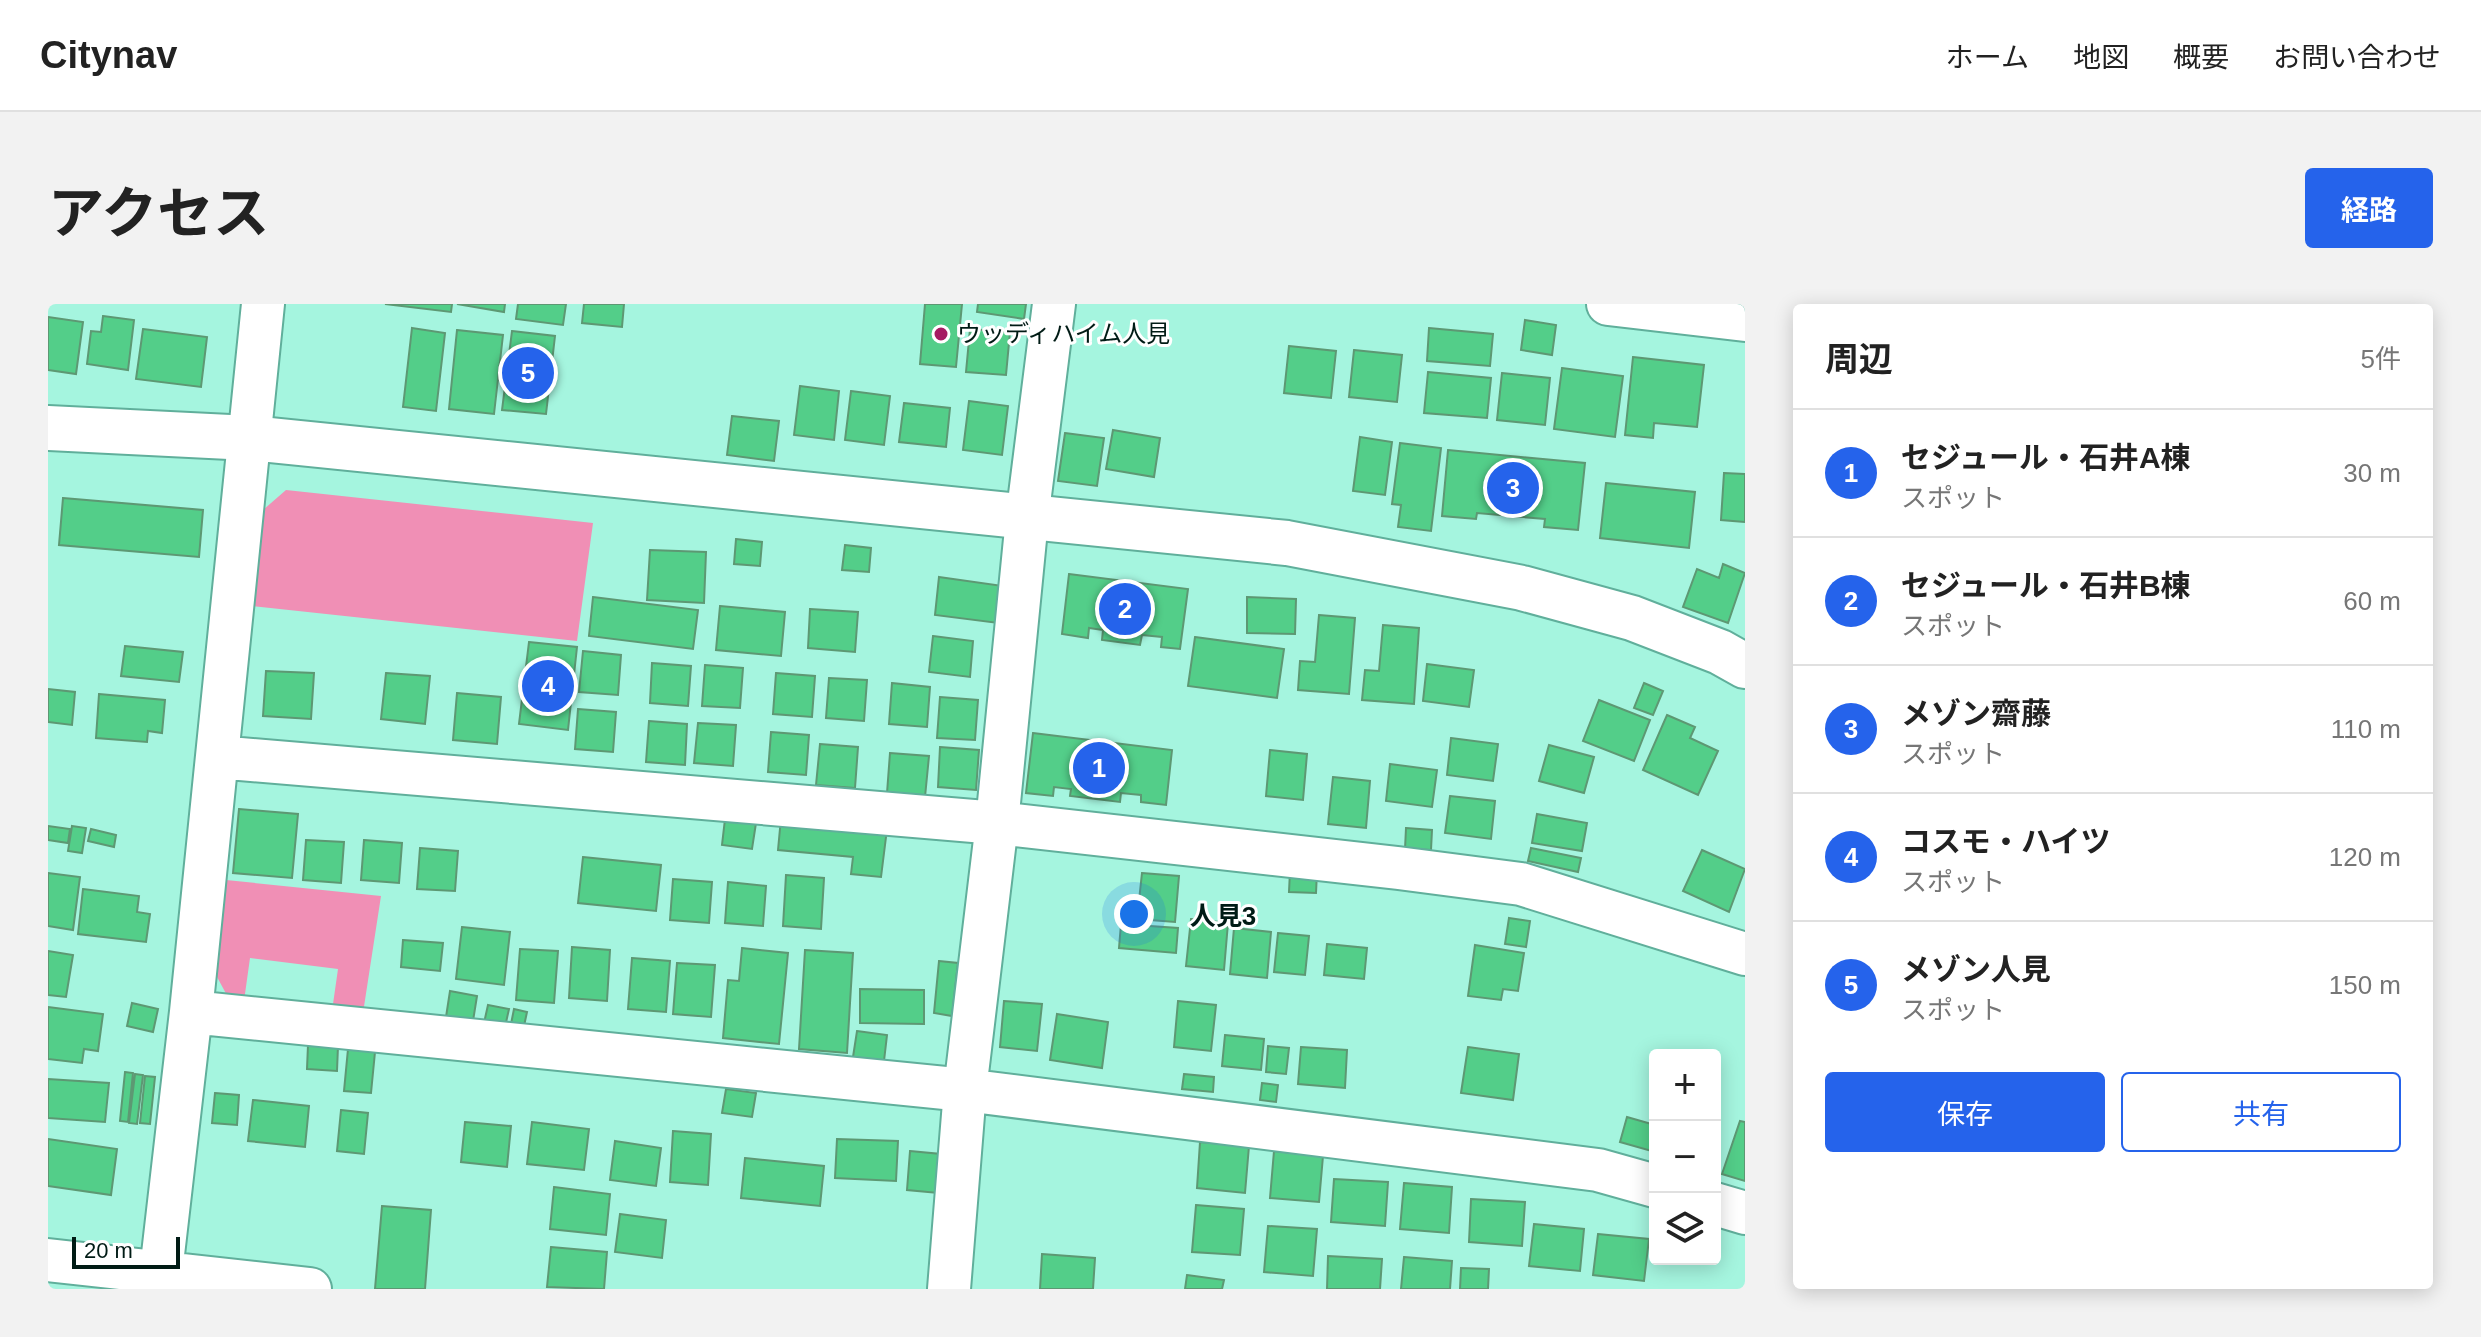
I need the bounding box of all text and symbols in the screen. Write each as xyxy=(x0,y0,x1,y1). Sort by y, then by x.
text: Citynav xyxy=(40,34,177,76)
text: ホーム xyxy=(1946,42,2029,73)
text: 地図 xyxy=(2073,42,2129,73)
text: 概要 xyxy=(2173,42,2229,73)
text: お問い合わせ xyxy=(2273,42,2441,73)
button: 経路 xyxy=(2305,168,2433,248)
text: アクセス xyxy=(48,182,269,245)
place label: ウッディハイム人見 xyxy=(957,320,1170,347)
marker: ウッディハイム人見 xyxy=(932,325,950,343)
text: 周辺 xyxy=(1825,340,1893,378)
pin: 5 xyxy=(502,343,554,403)
text: 5件 xyxy=(2361,344,2401,374)
text: セジュール・石井A棟 xyxy=(1901,441,2191,474)
pin: 3 xyxy=(1487,458,1539,518)
text: 1 xyxy=(1844,458,1858,488)
text: 30 m xyxy=(2343,458,2401,488)
text: スポット xyxy=(1901,483,2005,513)
text: セジュール・石井B棟 xyxy=(1901,569,2191,602)
pin: 2 xyxy=(1099,579,1151,639)
text: 2 xyxy=(1844,586,1858,616)
text: 60 m xyxy=(2343,586,2401,616)
text: スポット xyxy=(1901,611,2005,641)
pin: 4 xyxy=(522,656,574,716)
text: メゾン齋藤 xyxy=(1901,697,2051,730)
text: 3 xyxy=(1844,714,1858,744)
text: 110 m xyxy=(2331,714,2401,744)
pin: 1 xyxy=(1073,738,1125,798)
text: スポット xyxy=(1901,739,2005,769)
text: コスモ・ハイツ xyxy=(1901,825,2110,858)
text: 4 xyxy=(1844,842,1858,872)
text: 120 m xyxy=(2329,842,2401,872)
text: スポット xyxy=(1901,867,2005,897)
your location xyxy=(1114,894,1154,934)
district label: 人見3 xyxy=(1190,901,1256,931)
text: メゾン人見 xyxy=(1901,953,2051,986)
text: 5 xyxy=(1844,970,1858,1000)
text: 150 m xyxy=(2329,970,2401,1000)
text: スポット xyxy=(1901,995,2005,1025)
map controls xyxy=(1649,1049,1721,1265)
button: + xyxy=(1649,1049,1721,1121)
button: 保存 xyxy=(1825,1072,2105,1152)
button: 共有 xyxy=(2121,1072,2401,1152)
button: − xyxy=(1649,1121,1721,1193)
button: layers xyxy=(1649,1193,1721,1265)
scale bar xyxy=(72,1233,180,1269)
text: 20 m xyxy=(84,1238,133,1263)

